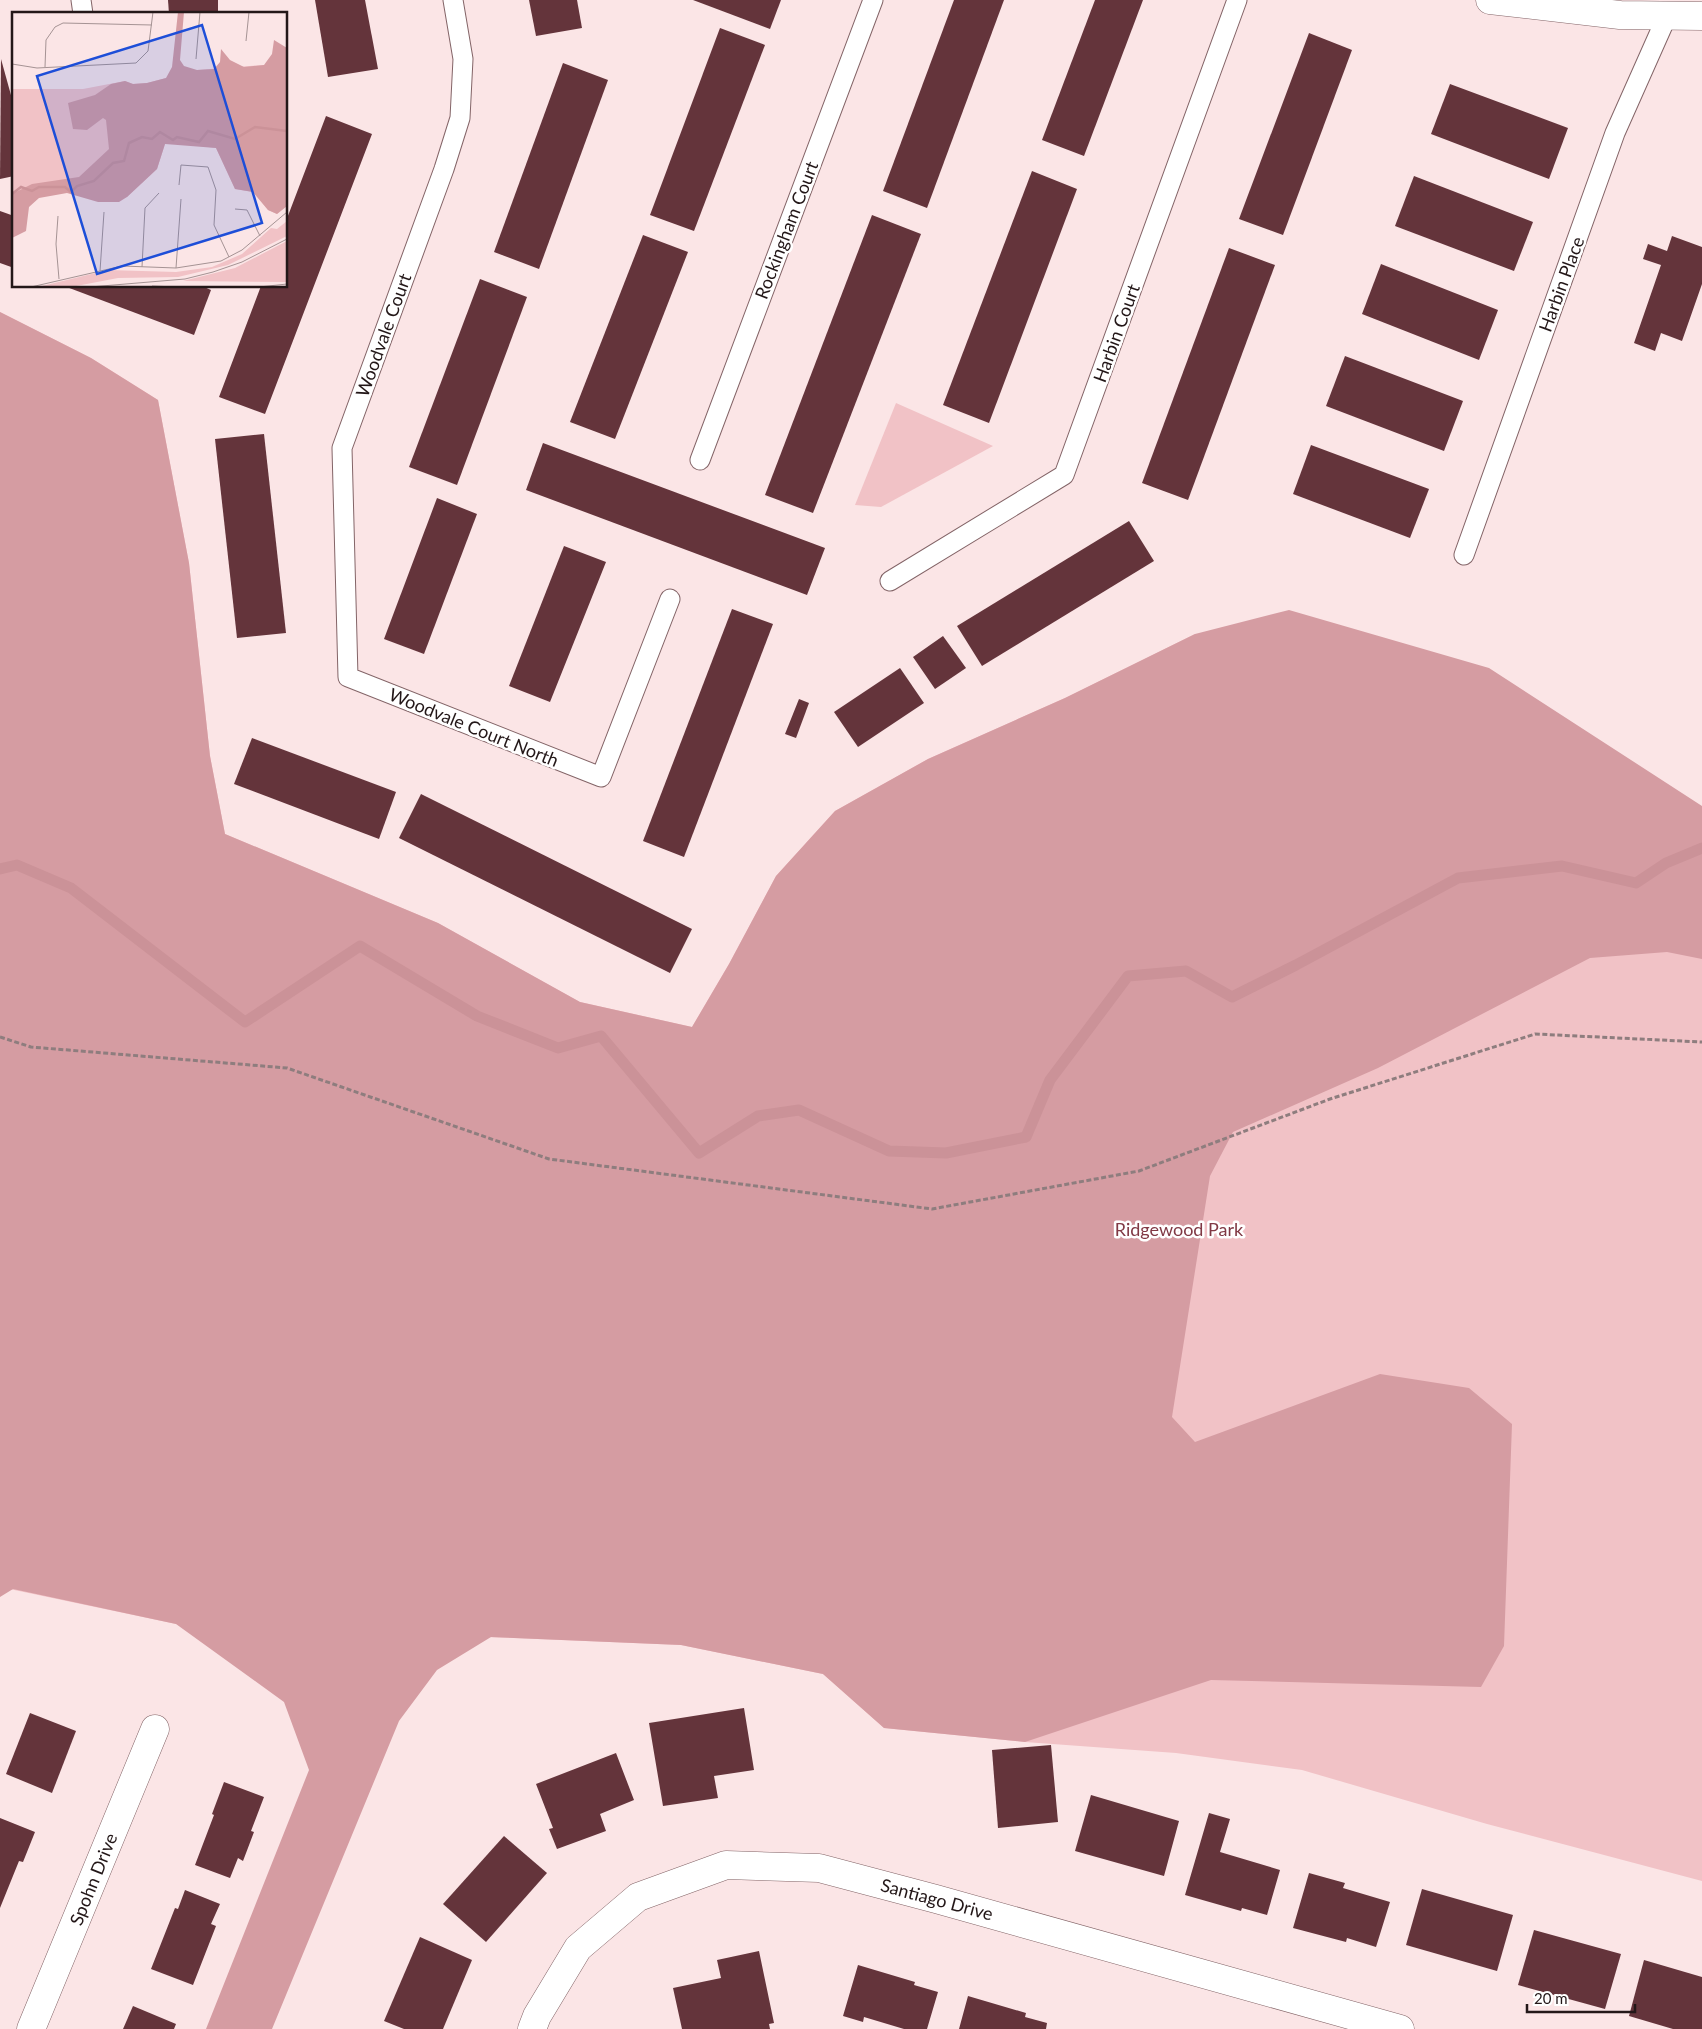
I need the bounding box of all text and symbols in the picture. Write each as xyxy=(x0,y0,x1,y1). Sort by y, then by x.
inset map xyxy=(12,12,288,288)
street label: Rockingham Court xyxy=(750,157,823,302)
street label: Harbin Place xyxy=(1534,233,1588,335)
street label: Woodvale Court xyxy=(350,270,416,400)
street label: Harbin Court xyxy=(1088,280,1144,385)
street label: Woodvale Court North xyxy=(386,683,562,771)
park label: Ridgewood Park xyxy=(1115,1218,1244,1240)
street label: Spohn Drive xyxy=(65,1830,121,1928)
street label: Santiago Drive xyxy=(878,1873,996,1925)
scale bar xyxy=(1527,1982,1634,2014)
text: 20 m xyxy=(1534,1989,1568,2007)

